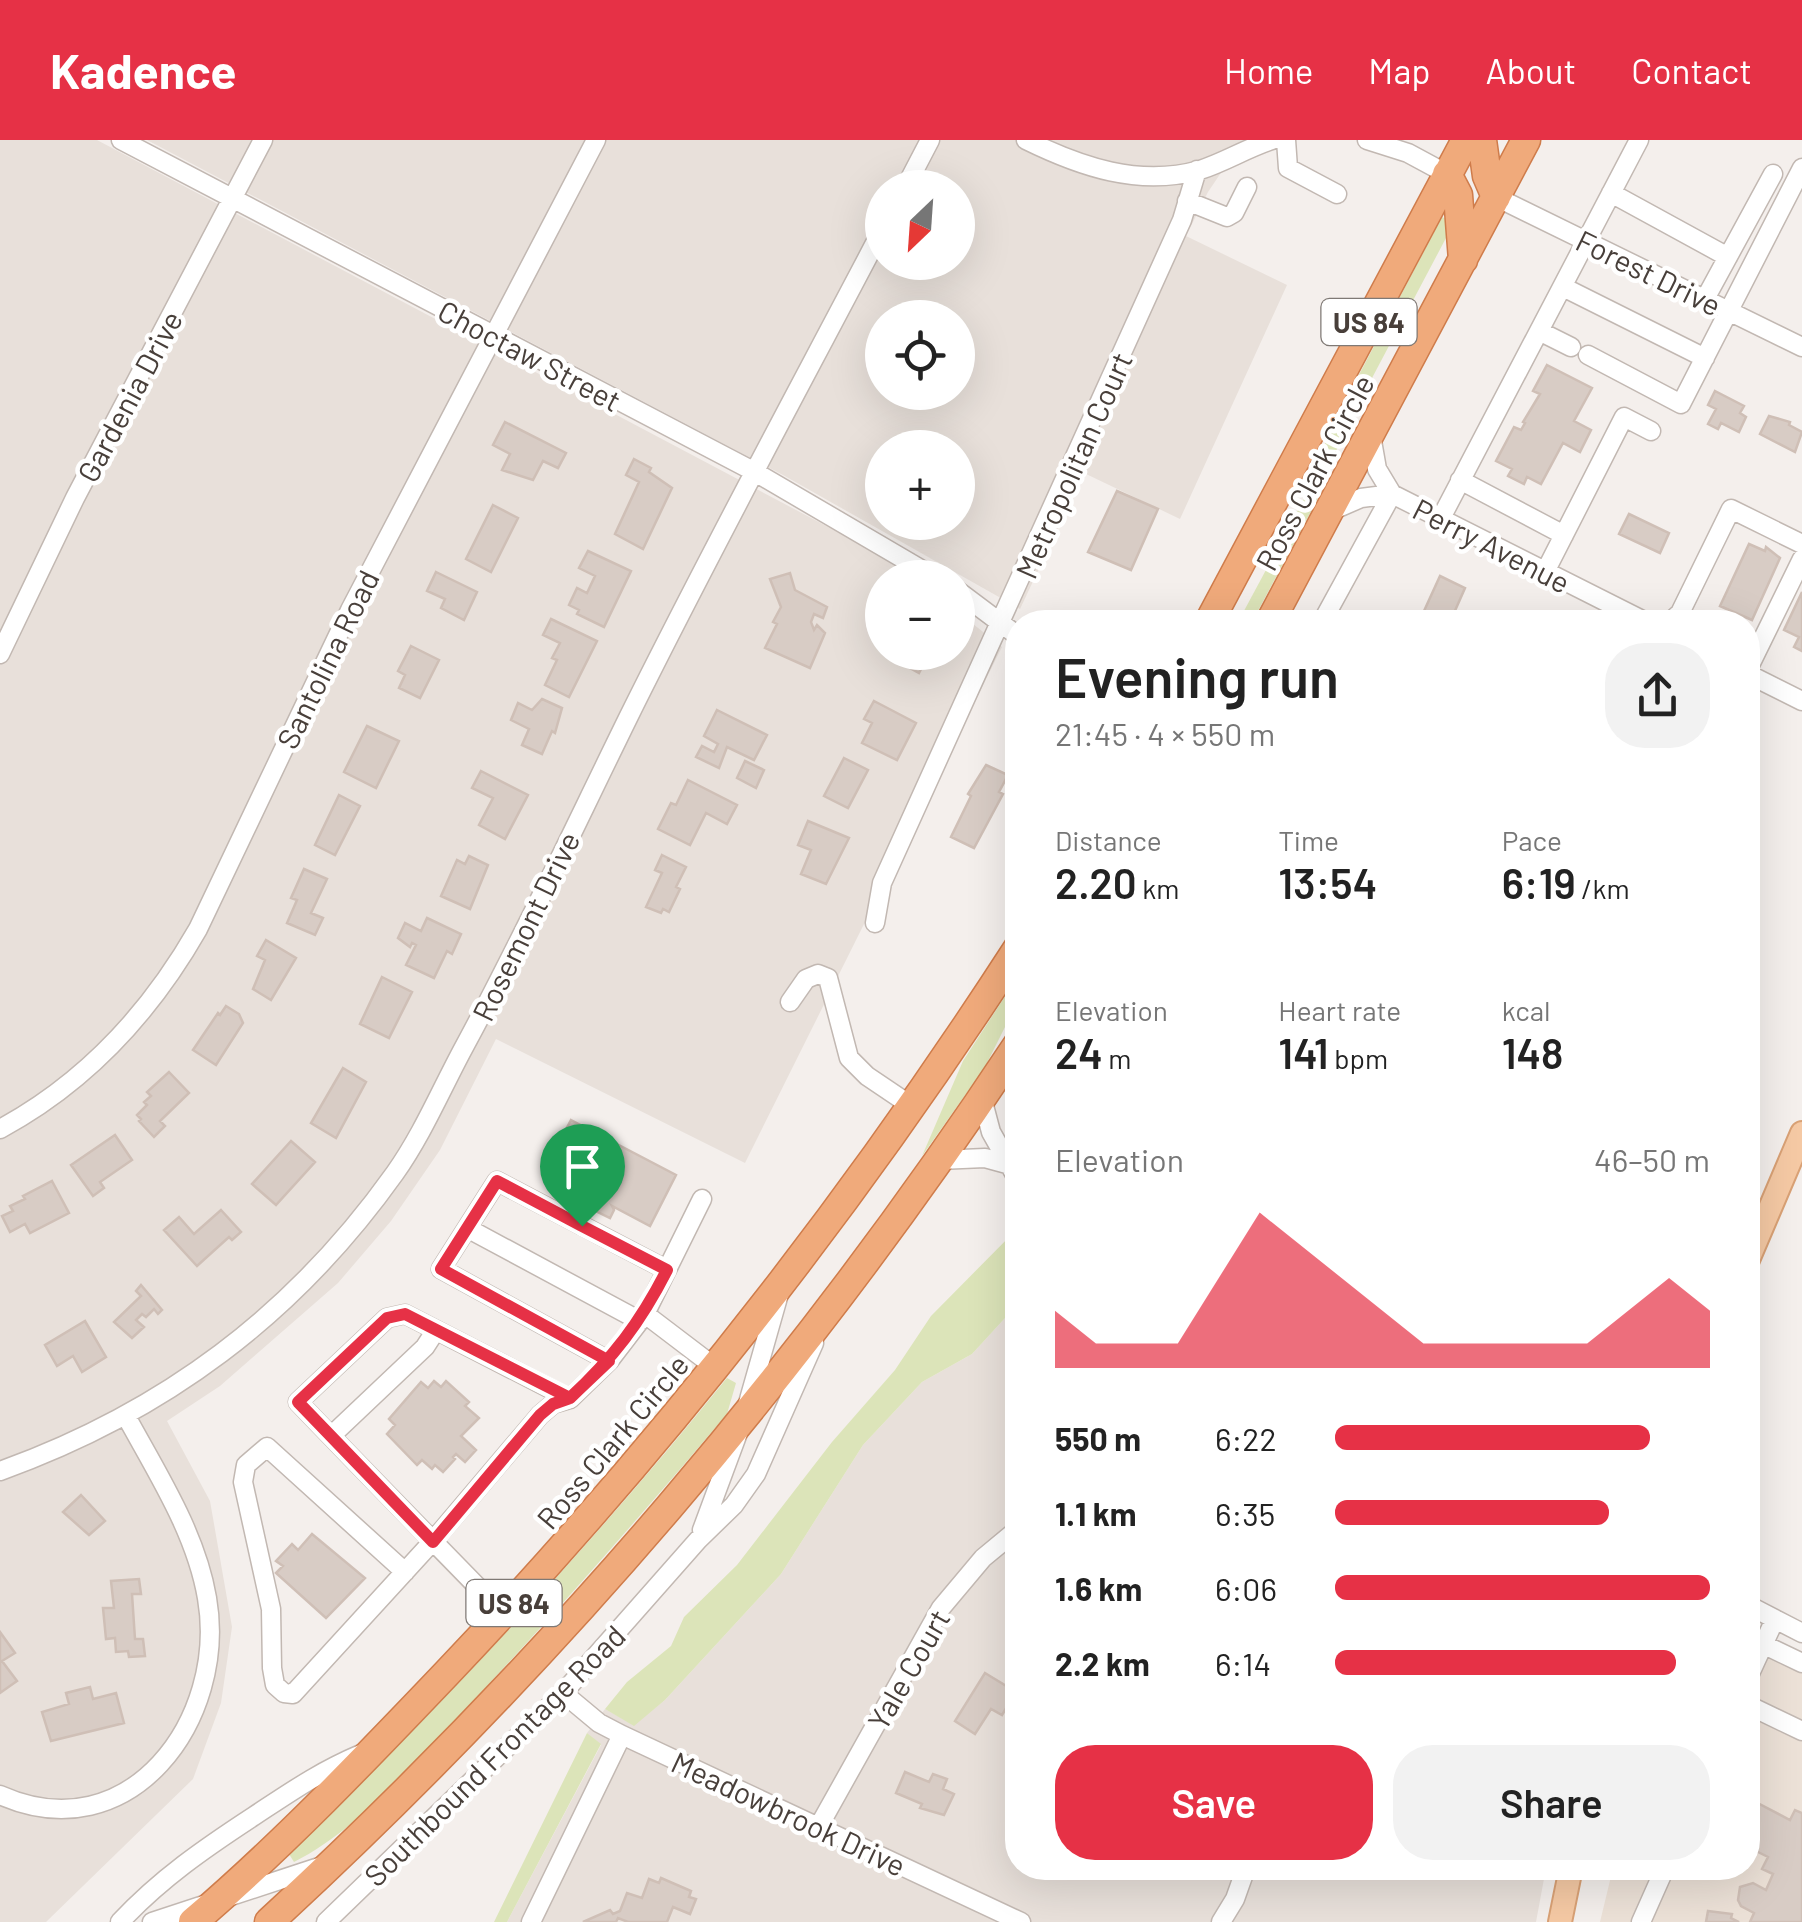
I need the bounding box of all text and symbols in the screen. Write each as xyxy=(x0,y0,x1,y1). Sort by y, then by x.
text: Kadence xyxy=(50,41,237,99)
text: Home xyxy=(1224,49,1313,91)
text: Map xyxy=(1368,49,1431,91)
text: About xyxy=(1486,49,1576,91)
text: Contact xyxy=(1631,49,1752,91)
north arrow xyxy=(865,170,975,280)
map controls xyxy=(865,170,975,670)
street label: Forest Drive xyxy=(1571,221,1727,323)
street label: Choctaw Street xyxy=(432,292,628,418)
road number: US 84 xyxy=(1322,299,1416,345)
button: locate xyxy=(865,300,975,410)
street label: Gardenia Drive xyxy=(69,304,189,488)
street label: Metropolitan Court xyxy=(1007,346,1139,584)
street label: Ross Clark Circle xyxy=(1247,368,1381,576)
button: + xyxy=(865,430,975,540)
street label: Perry Avenue xyxy=(1408,490,1576,600)
button: − xyxy=(865,560,975,670)
street label: Santolina Road xyxy=(268,564,386,754)
text: Evening run xyxy=(1055,643,1339,709)
button: share xyxy=(1605,643,1710,748)
text: 21:45 · 4 × 550 m xyxy=(1055,714,1275,752)
text: Distance xyxy=(1055,823,1162,857)
text: Time xyxy=(1278,823,1339,857)
text: Pace xyxy=(1502,823,1562,857)
street label: Rosemont Drive xyxy=(464,826,586,1026)
text: 2.20 xyxy=(1055,857,1137,907)
text: 13:54 xyxy=(1278,857,1377,907)
text: 6:19 xyxy=(1502,857,1576,907)
text: km xyxy=(1137,871,1179,905)
text: /km xyxy=(1576,871,1630,905)
text: Elevation xyxy=(1055,993,1168,1027)
text: Heart rate xyxy=(1278,993,1401,1027)
text: kcal xyxy=(1502,993,1550,1027)
text: 24 xyxy=(1055,1027,1103,1077)
text: 141 xyxy=(1278,1027,1329,1077)
text: 148 xyxy=(1502,1027,1563,1077)
text: m xyxy=(1103,1041,1131,1075)
text: bpm xyxy=(1329,1041,1388,1075)
pin xyxy=(540,1124,625,1227)
icon: arrive xyxy=(555,1139,610,1194)
text: Elevation xyxy=(1055,1140,1184,1178)
text: 46–50 m xyxy=(1594,1140,1710,1178)
street label: Ross Clark Circle xyxy=(529,1346,695,1536)
text: 550 m xyxy=(1055,1419,1141,1457)
text: 6:22 xyxy=(1215,1419,1277,1457)
text: 1.1 km xyxy=(1055,1494,1136,1532)
text: 6:35 xyxy=(1215,1494,1275,1532)
text: 1.6 km xyxy=(1055,1569,1142,1607)
text: 6:06 xyxy=(1215,1569,1277,1607)
road number: US 84 xyxy=(466,1580,562,1626)
street label: Yale Court xyxy=(859,1603,957,1735)
street label: Southbound Frontage Road xyxy=(356,1617,632,1893)
text: 2.2 km xyxy=(1055,1644,1150,1682)
text: 6:14 xyxy=(1215,1644,1271,1682)
street label: Meadowbrook Drive xyxy=(666,1743,912,1883)
button: Save xyxy=(1055,1745,1373,1860)
button: Share xyxy=(1393,1745,1710,1860)

